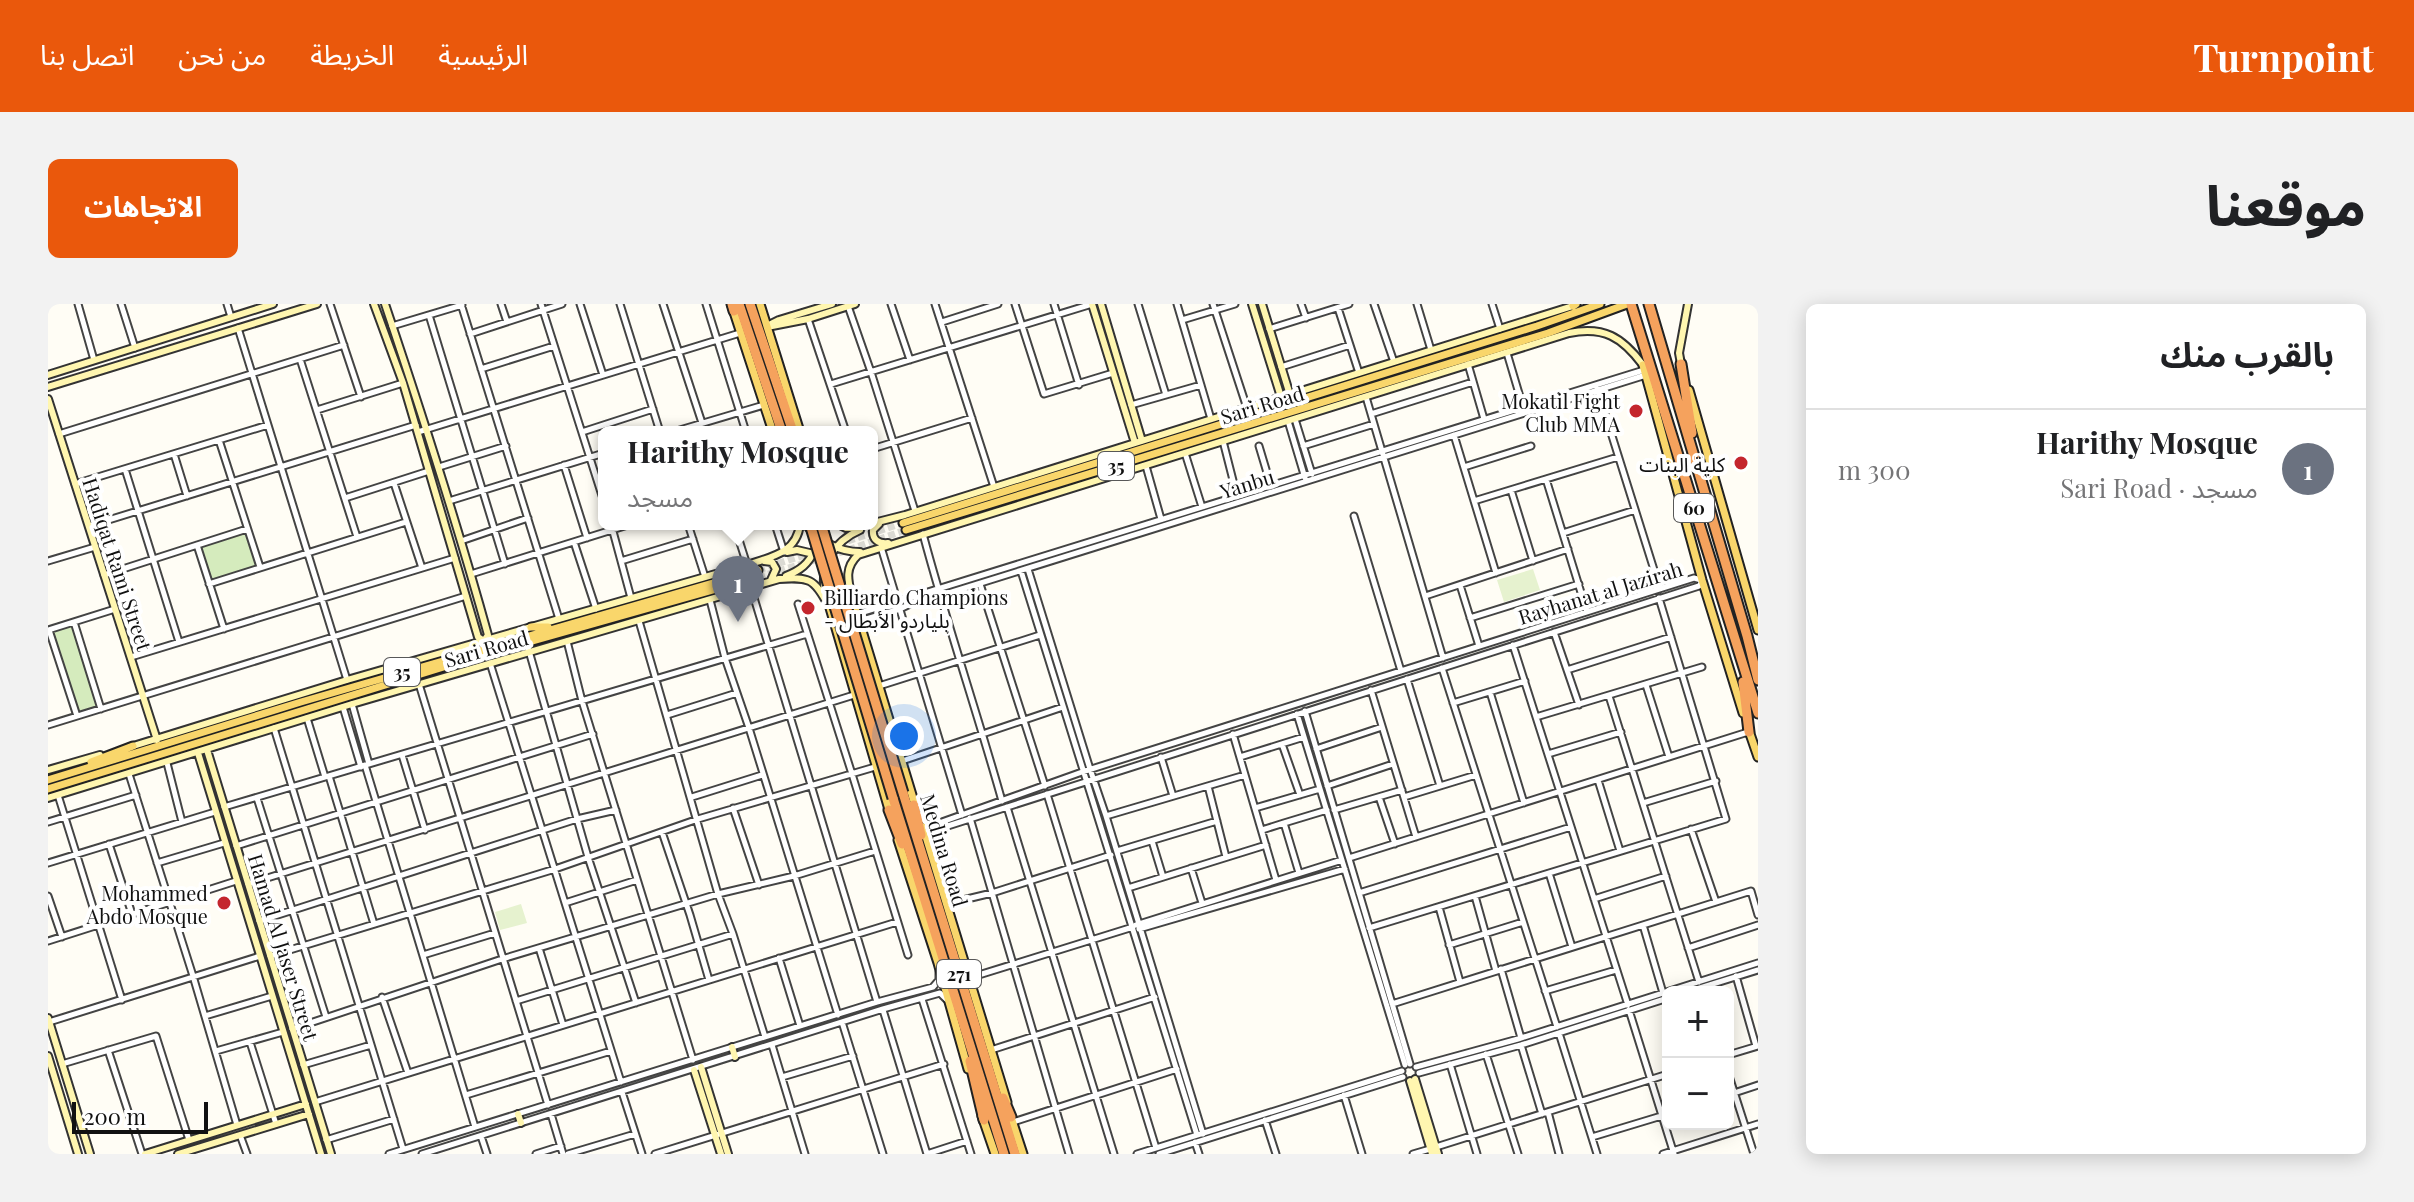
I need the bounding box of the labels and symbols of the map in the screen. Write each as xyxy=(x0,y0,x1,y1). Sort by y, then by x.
street label: Sari Road xyxy=(1217,378,1307,429)
place label: Mokatil Fight Club MMA xyxy=(1501,387,1621,437)
marker: Mokatil Fight Club MMA xyxy=(1627,402,1645,420)
place label: كلية البنات xyxy=(1639,450,1726,477)
road number: 35 xyxy=(1098,452,1134,480)
marker: كلية البنات xyxy=(1732,454,1750,472)
street label: Yanbu xyxy=(1216,462,1278,504)
street label: Hadiqat Rami Street xyxy=(77,474,159,655)
road number: 60 xyxy=(1674,494,1714,522)
street label: Rayhanat al Jazirah xyxy=(1515,554,1686,630)
pin: 1 xyxy=(712,556,764,622)
place label: Billiardo Champions - بلياردو الأبطال xyxy=(824,583,1008,633)
marker: Billiardo Champions - بلياردو الأبطال xyxy=(799,599,817,617)
street label: Sari Road xyxy=(441,623,531,673)
road number: 35 xyxy=(384,658,420,686)
your location xyxy=(884,716,924,756)
street label: Medina Road xyxy=(915,790,975,910)
street label: Hamad Al Jaser Street xyxy=(243,850,326,1045)
place label: Mohammed Abdo Mosque xyxy=(86,879,208,929)
marker: Mohammed Abdo Mosque xyxy=(215,894,233,912)
road number: 271 xyxy=(937,960,981,988)
scale bar xyxy=(72,1098,208,1134)

